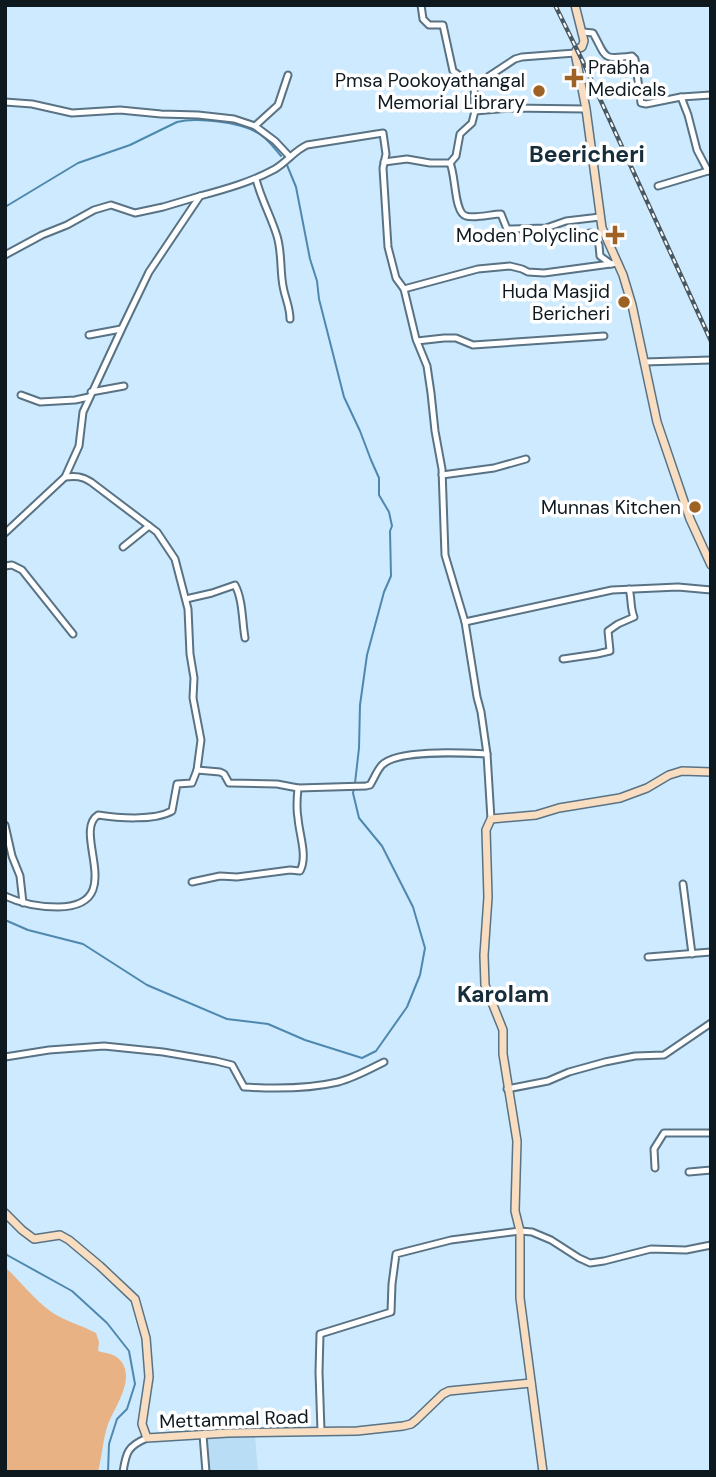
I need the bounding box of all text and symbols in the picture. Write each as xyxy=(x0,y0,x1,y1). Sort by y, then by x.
place label: Prabha Medicals xyxy=(588,55,666,102)
place label: Pmsa Pookoyathangal Memorial Library xyxy=(335,68,525,115)
marker: Prabha Medicals xyxy=(566,70,582,86)
marker: Pmsa Pookoyathangal Memorial Library xyxy=(531,83,547,99)
district label: Beericheri xyxy=(529,139,645,169)
place label: Moden Polyclinc xyxy=(456,223,599,248)
marker: Moden Polyclinc xyxy=(605,225,625,245)
place label: Huda Masjid Bericheri xyxy=(502,279,610,326)
marker: Huda Masjid Bericheri xyxy=(616,294,632,310)
place label: Munnas Kitchen xyxy=(541,495,681,520)
marker: Munnas Kitchen xyxy=(687,499,703,515)
district label: Karolam xyxy=(457,979,549,1009)
street label: Mettammal Road xyxy=(159,1404,309,1434)

